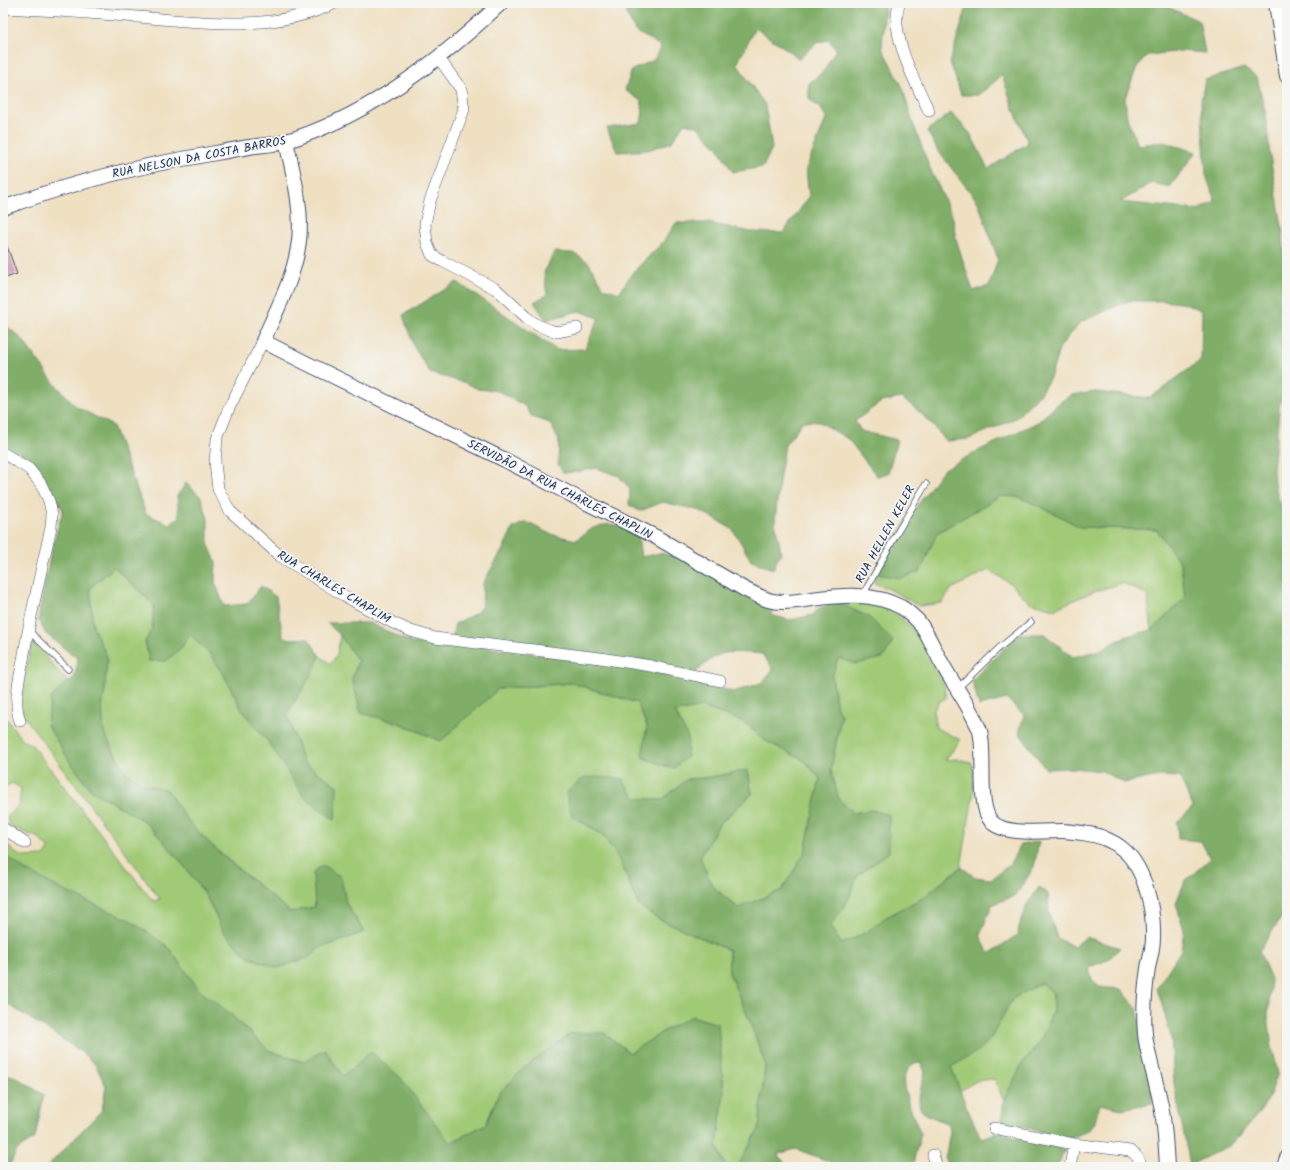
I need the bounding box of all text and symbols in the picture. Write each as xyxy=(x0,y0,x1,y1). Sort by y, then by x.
street label: RUA NELSON DA COSTA BARROS xyxy=(111,131,288,184)
street label: SERVIDÃO DA RUA CHARLES CHAPLIN xyxy=(464,434,656,545)
street label: RUA HELLEN KELER xyxy=(851,482,920,587)
street label: RUA CHARLES CHAPLIM xyxy=(273,546,395,629)

